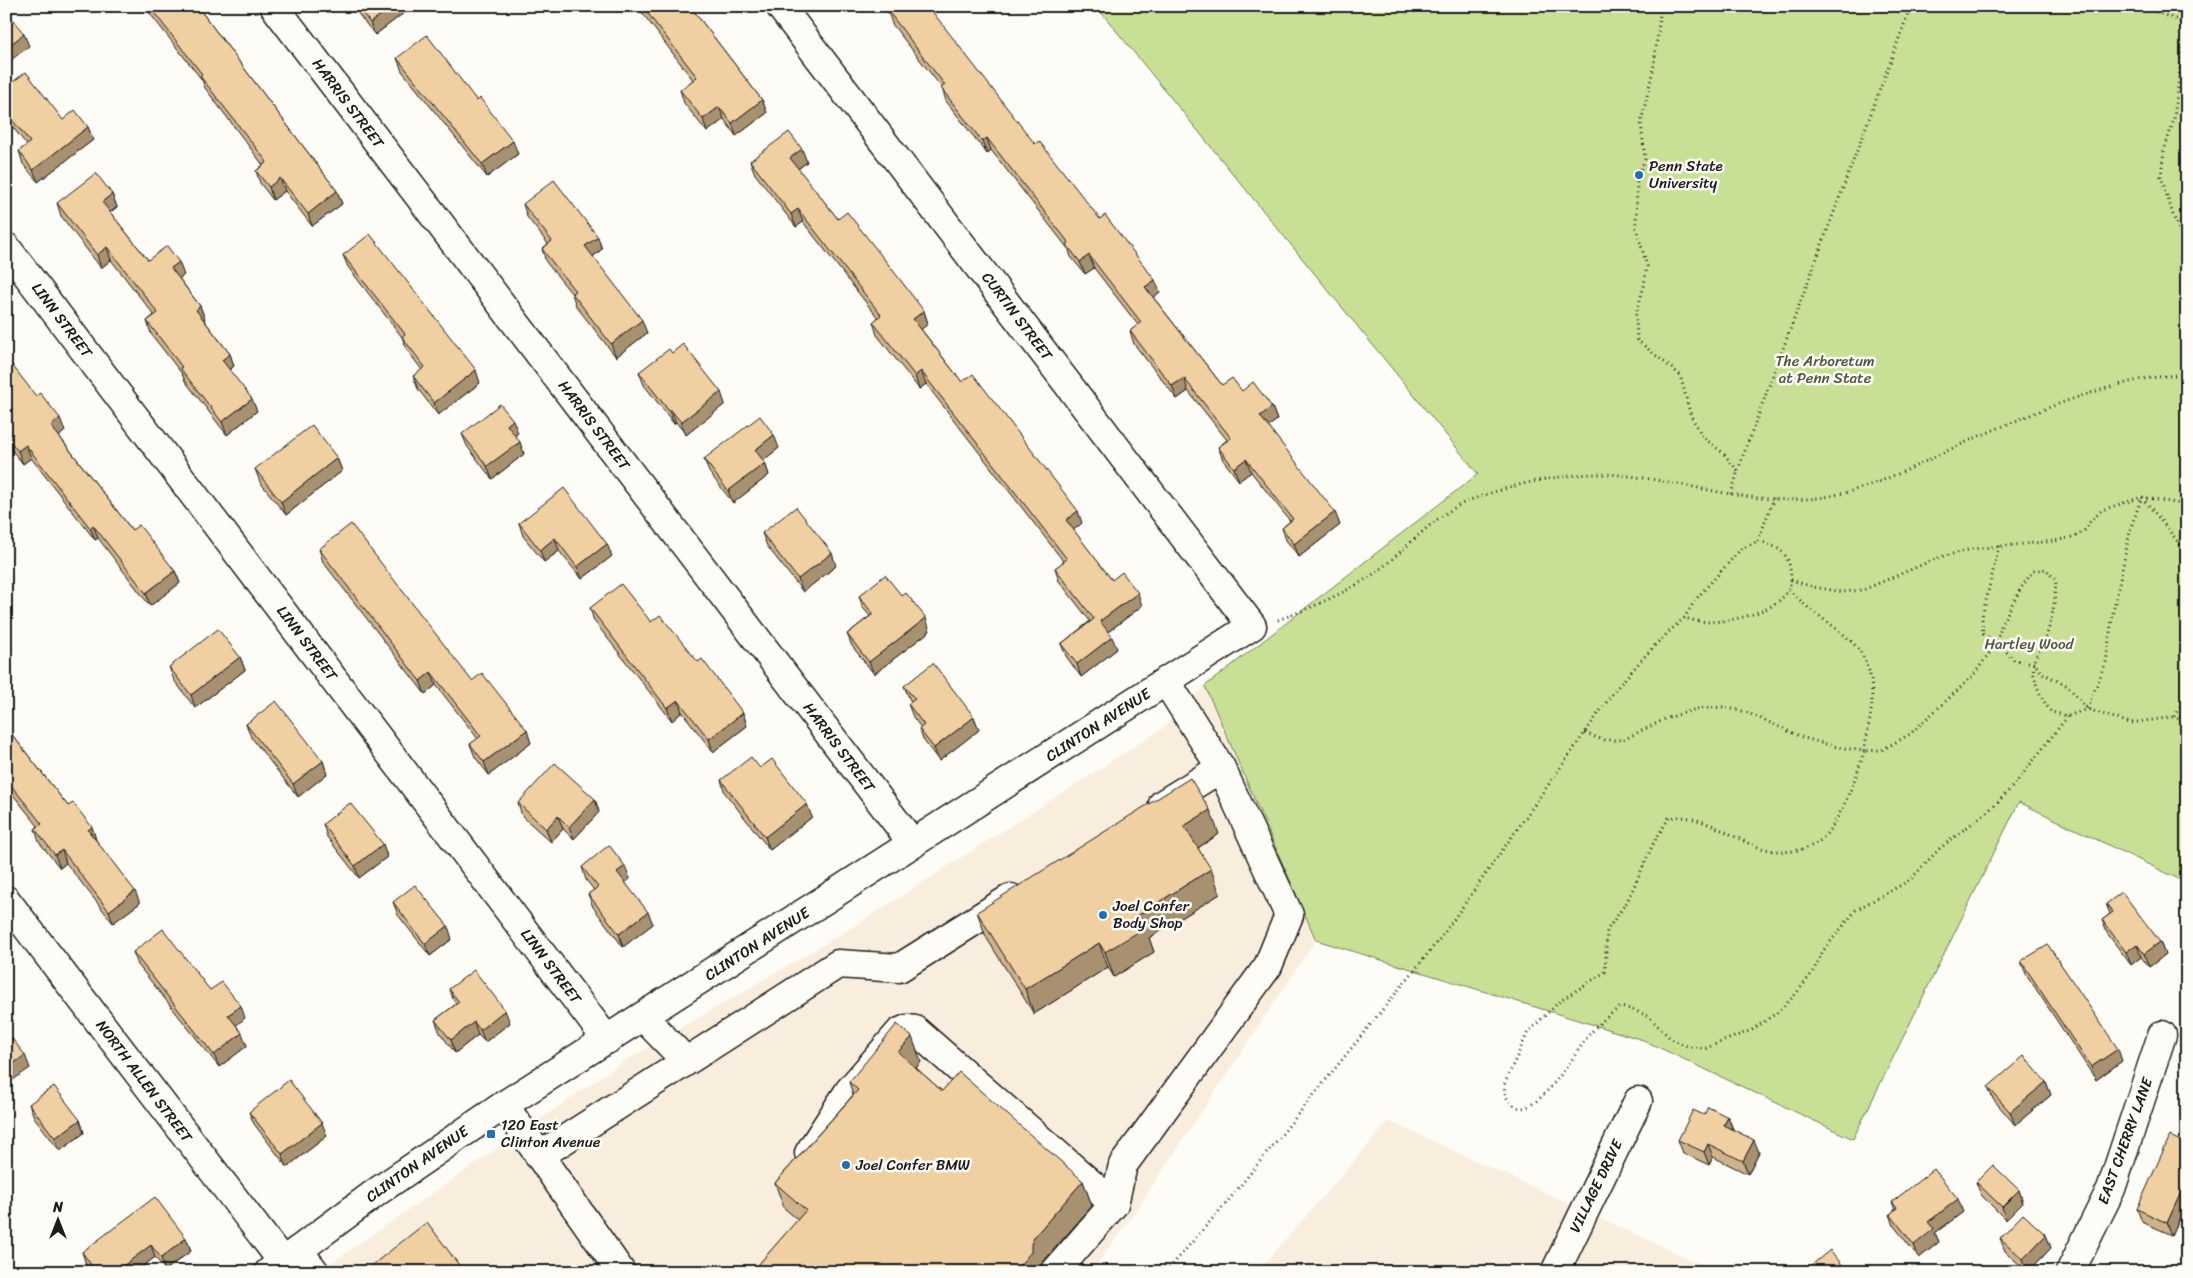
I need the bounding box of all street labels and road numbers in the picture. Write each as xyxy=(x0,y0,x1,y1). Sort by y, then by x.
street label: HARRIS STREET xyxy=(305,52,391,154)
street label: CURTIN STREET xyxy=(975,266,1060,367)
street label: LINN STREET xyxy=(25,277,100,365)
street label: HARRIS STREET xyxy=(551,374,637,476)
street label: LINN STREET xyxy=(270,600,345,688)
street label: CLINTON AVENUE xyxy=(1040,680,1157,769)
street label: HARRIS STREET xyxy=(796,696,882,798)
street label: CLINTON AVENUE xyxy=(699,899,816,988)
street label: LINN STREET xyxy=(514,923,589,1011)
street label: NORTH ALLEN STREET xyxy=(89,1014,200,1149)
street label: EAST CHERRY LANE xyxy=(2090,1072,2161,1208)
street label: CLINTON AVENUE xyxy=(360,1118,475,1209)
street label: VILLAGE DRIVE xyxy=(1562,1133,1631,1237)

